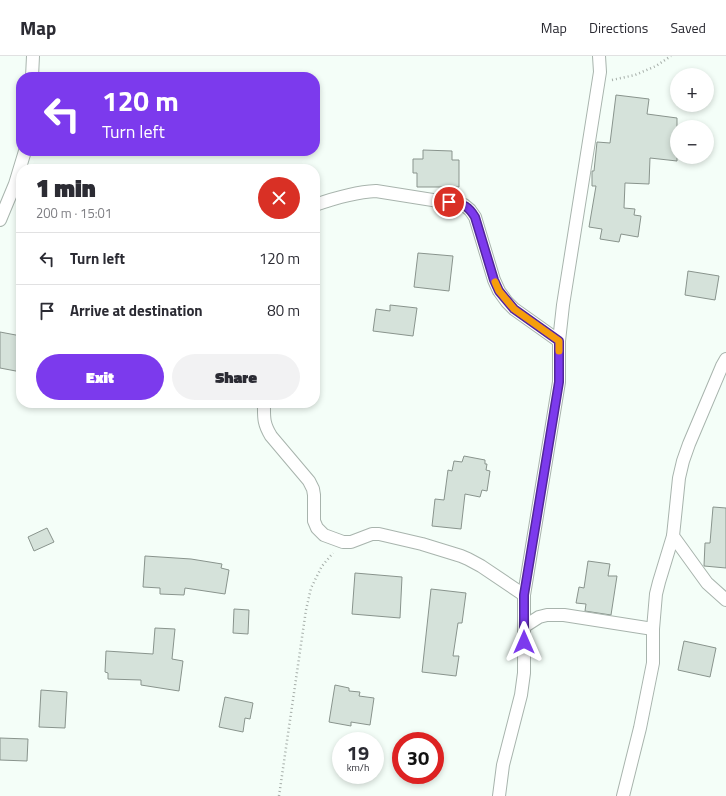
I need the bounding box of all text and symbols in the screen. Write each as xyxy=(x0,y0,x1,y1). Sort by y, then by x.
text: Map xyxy=(20,13,56,42)
text: Map xyxy=(541,17,567,38)
text: Directions xyxy=(589,17,648,38)
text: Saved xyxy=(670,17,706,38)
map controls xyxy=(670,68,714,164)
button: + xyxy=(670,68,714,112)
text: 120 m xyxy=(102,79,179,122)
icon: left xyxy=(36,88,88,140)
text: Turn left xyxy=(102,118,165,145)
button: − xyxy=(670,120,714,164)
text: 1 min xyxy=(36,170,96,206)
button: close xyxy=(258,177,300,219)
pin xyxy=(432,185,466,219)
icon: arrive xyxy=(438,191,460,213)
text: 200 m · 15:01 xyxy=(36,203,112,223)
text: Turn left xyxy=(70,247,125,270)
text: 120 m xyxy=(259,247,300,270)
icon: left xyxy=(36,248,58,270)
text: Arrive at destination xyxy=(70,299,203,322)
text: 80 m xyxy=(267,299,300,322)
icon: arrive xyxy=(36,300,58,322)
button: Exit xyxy=(36,354,164,400)
button: Share xyxy=(172,354,300,400)
position arrow xyxy=(503,621,545,663)
speed limit sign: 30 xyxy=(392,732,444,784)
text: 19 xyxy=(347,737,369,768)
text: km/h xyxy=(347,760,369,775)

